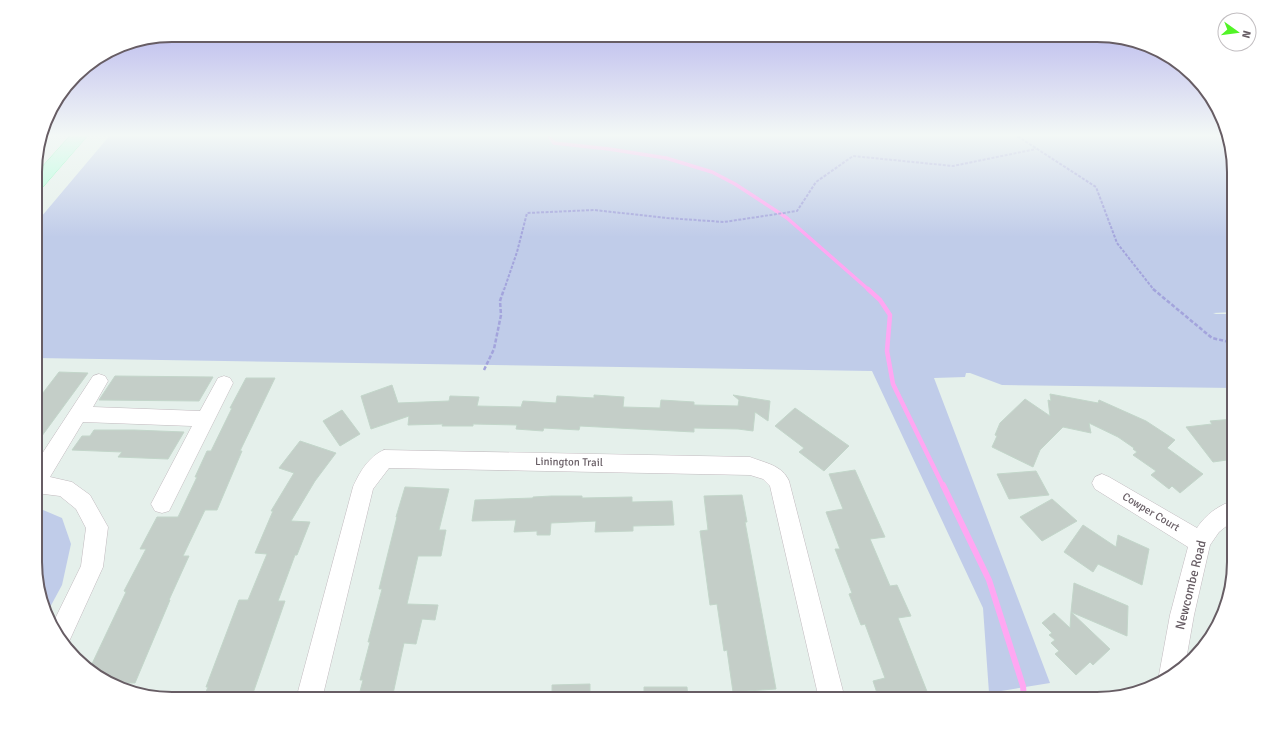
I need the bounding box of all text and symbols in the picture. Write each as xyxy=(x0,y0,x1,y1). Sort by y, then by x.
north arrow xyxy=(1217,12,1257,52)
text: N xyxy=(1239,29,1253,40)
street label: Linington Trail xyxy=(535,455,603,469)
street label: Cowper Court xyxy=(1120,490,1182,534)
street label: Newcombe Road xyxy=(1172,539,1210,631)

